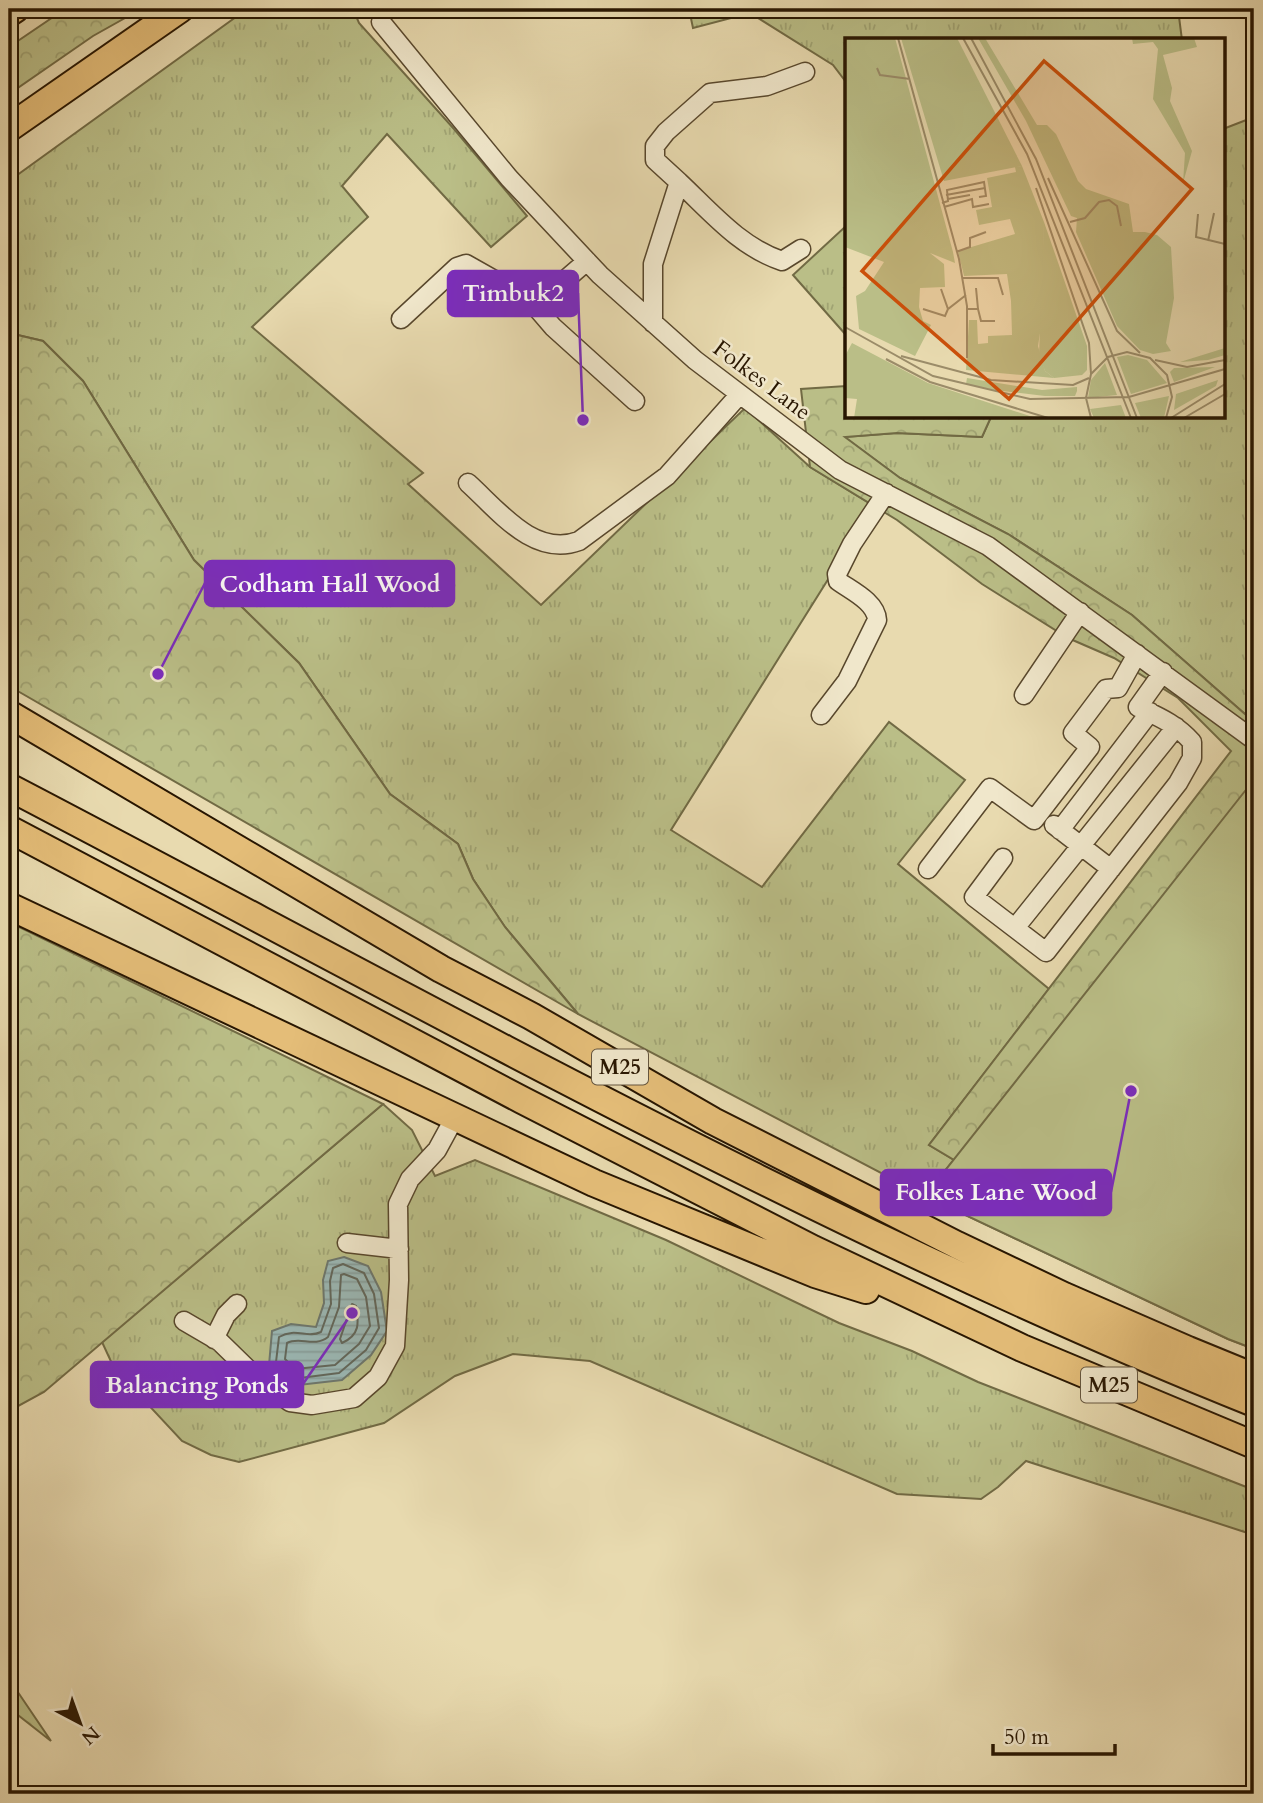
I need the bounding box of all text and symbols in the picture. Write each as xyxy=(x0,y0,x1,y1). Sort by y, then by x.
inset map xyxy=(845,38,1224,418)
callout: Timbuk2 xyxy=(448,271,578,316)
text: Timbuk2 xyxy=(462,277,564,310)
street label: Folkes Lane xyxy=(707,333,817,427)
callout: Codham Hall Wood xyxy=(205,561,454,606)
text: Codham Hall Wood xyxy=(219,568,441,601)
road number: M25 xyxy=(592,1050,648,1084)
callout: Folkes Lane Wood xyxy=(881,1170,1111,1215)
text: Folkes Lane Wood xyxy=(895,1176,1097,1209)
callout: Balancing Ponds xyxy=(91,1362,303,1407)
road number: M25 xyxy=(1081,1368,1137,1402)
text: Balancing Ponds xyxy=(105,1369,289,1402)
north arrow xyxy=(46,1688,116,1758)
scale bar xyxy=(993,1712,1116,1756)
text: N xyxy=(75,1720,105,1751)
text: 50 m xyxy=(1004,1723,1049,1752)

